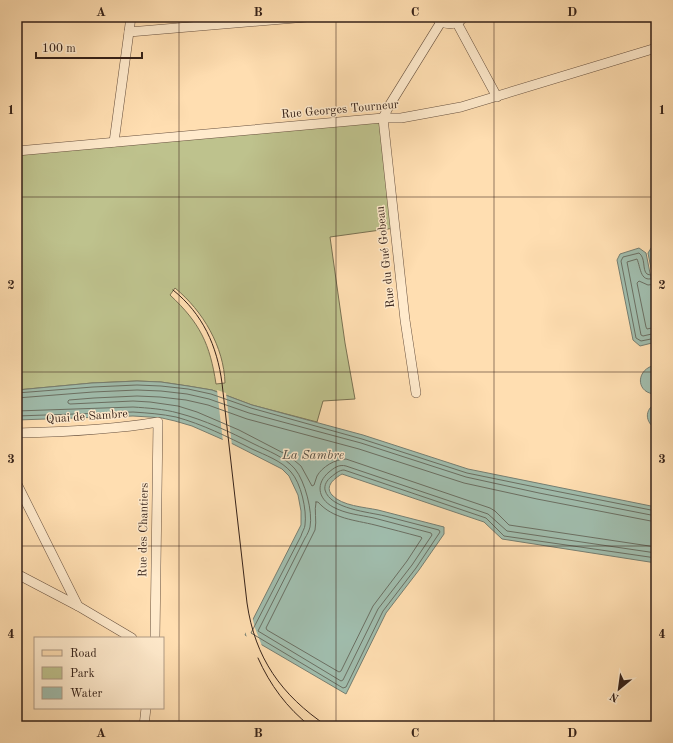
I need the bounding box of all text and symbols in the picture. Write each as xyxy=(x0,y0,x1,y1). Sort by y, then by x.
text: A xyxy=(96,6,106,19)
text: B xyxy=(253,6,263,19)
text: C xyxy=(411,6,419,19)
text: D xyxy=(567,6,577,19)
scale bar xyxy=(36,34,142,60)
text: 100 m xyxy=(42,43,76,55)
street label: Rue Georges Tourneur xyxy=(281,99,399,121)
text: 1 xyxy=(7,104,15,117)
text: 1 xyxy=(658,104,666,117)
street label: Rue du Gué Gobeau xyxy=(375,205,397,309)
text: 2 xyxy=(7,279,15,292)
text: 2 xyxy=(658,279,666,292)
street label: Quai de Sambre xyxy=(46,408,129,426)
water label: La Sambre xyxy=(281,449,344,462)
text: 3 xyxy=(7,453,15,466)
text: 3 xyxy=(658,453,666,466)
street label: Rue des Chantiers xyxy=(137,483,151,577)
text: 4 xyxy=(7,628,15,641)
text: 4 xyxy=(658,628,666,641)
legend xyxy=(34,637,164,709)
text: Road xyxy=(70,648,97,660)
text: Park xyxy=(70,668,95,680)
north arrow xyxy=(599,669,639,709)
text: Water xyxy=(70,688,103,700)
text: N xyxy=(608,689,621,703)
text: A xyxy=(96,727,106,740)
text: B xyxy=(253,727,263,740)
text: C xyxy=(411,727,419,740)
text: D xyxy=(567,727,577,740)

